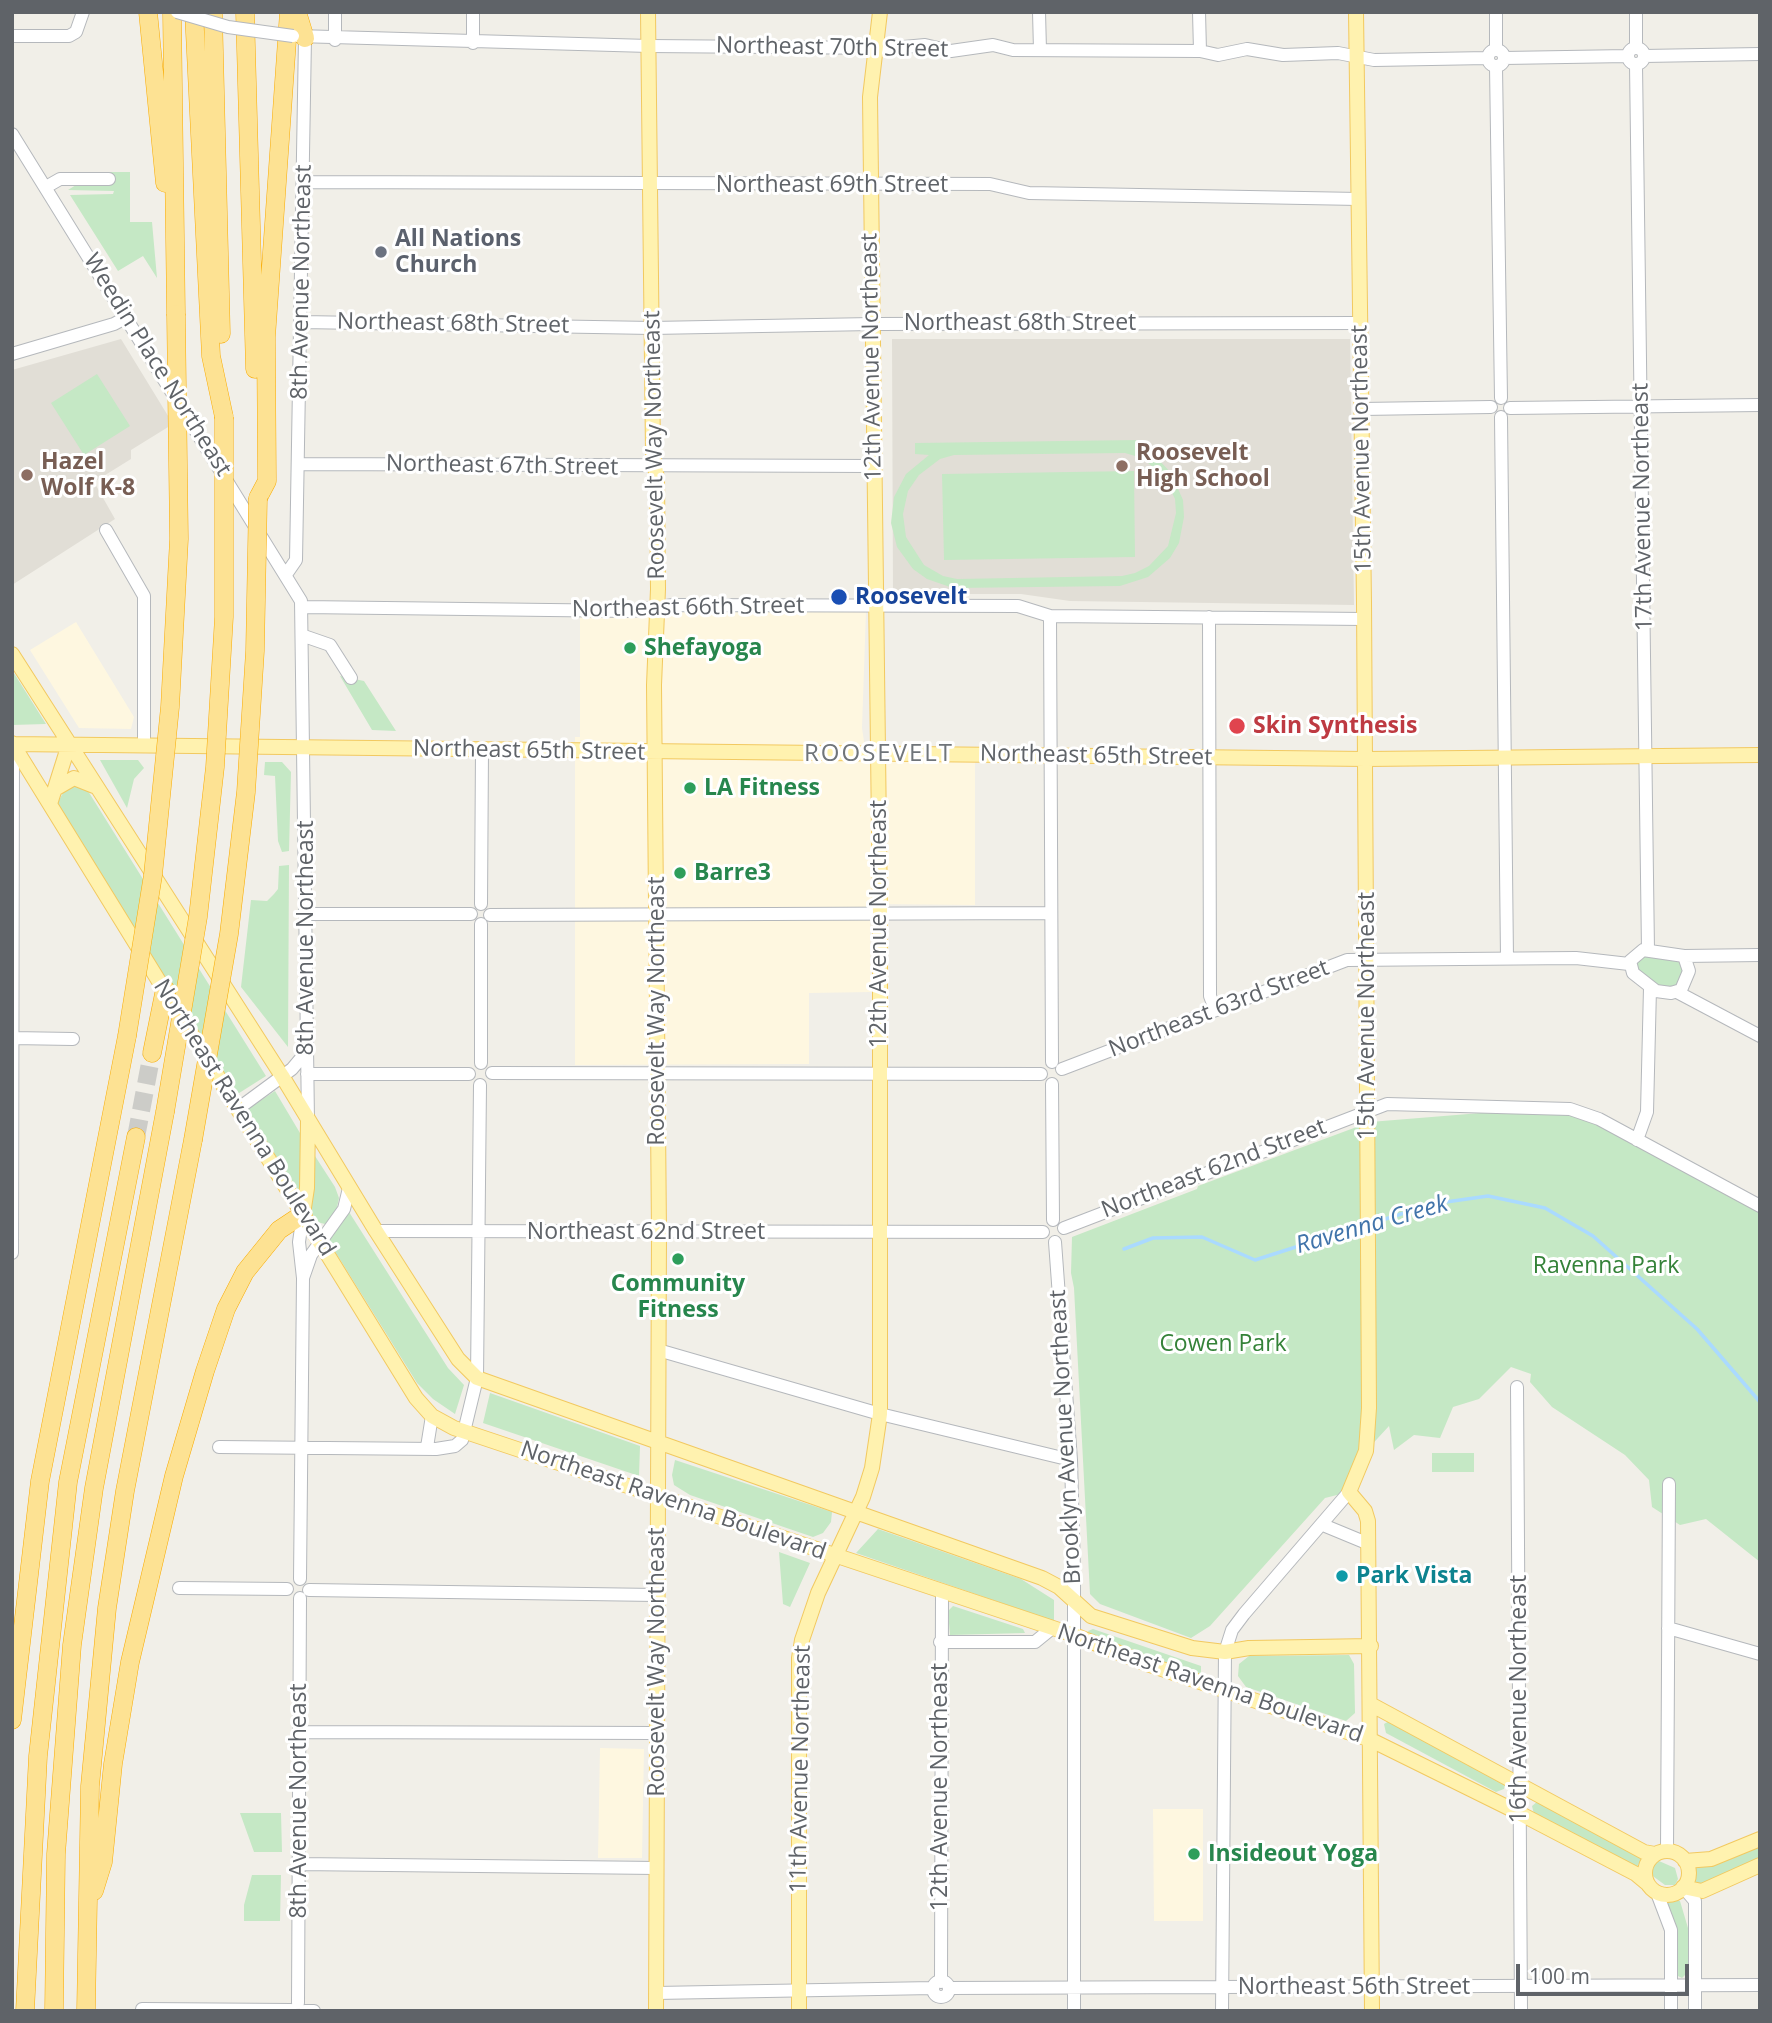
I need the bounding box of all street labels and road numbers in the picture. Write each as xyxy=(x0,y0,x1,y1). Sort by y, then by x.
street label: Northeast 70th Street xyxy=(716,32,948,64)
street label: 8th Avenue Northeast xyxy=(286,164,318,400)
street label: Northeast 69th Street xyxy=(716,171,948,199)
street label: 12th Avenue Northeast xyxy=(856,233,888,481)
street label: Weedin Place Northeast xyxy=(77,249,237,481)
street label: Northeast 68th Street xyxy=(337,308,569,340)
street label: Northeast 68th Street xyxy=(904,309,1136,337)
street label: Roosevelt Way Northeast xyxy=(639,310,671,580)
street label: 15th Avenue Northeast xyxy=(1346,325,1378,573)
street label: 17th Avenue Northeast xyxy=(1627,383,1659,631)
street label: Northeast 67th Street xyxy=(386,450,618,482)
street label: Northeast 66th Street xyxy=(572,592,804,624)
street label: Northeast 65th Street xyxy=(413,735,645,767)
street label: Northeast 65th Street xyxy=(980,740,1212,772)
street label: 12th Avenue Northeast xyxy=(865,800,893,1048)
street label: 8th Avenue Northeast xyxy=(292,820,320,1056)
street label: Roosevelt Way Northeast xyxy=(643,876,671,1146)
street label: 15th Avenue Northeast xyxy=(1353,892,1381,1140)
street label: Northeast 63rd Street xyxy=(1105,954,1333,1064)
street label: Northeast Ravenna Boulevard xyxy=(147,974,341,1262)
street label: Northeast 62nd Street xyxy=(1098,1113,1330,1225)
street label: Northeast 62nd Street xyxy=(527,1218,765,1246)
street label: Brooklyn Avenue Northeast xyxy=(1044,1289,1088,1585)
street label: Northeast Ravenna Boulevard xyxy=(517,1436,829,1566)
street label: Roosevelt Way Northeast xyxy=(643,1527,671,1797)
street label: 16th Avenue Northeast xyxy=(1505,1575,1533,1823)
street label: Northeast Ravenna Boulevard xyxy=(1054,1619,1366,1749)
street label: 11th Avenue Northeast xyxy=(785,1645,817,1893)
street label: 12th Avenue Northeast xyxy=(926,1663,954,1911)
street label: 8th Avenue Northeast xyxy=(285,1683,313,1919)
street label: Northeast 56th Street xyxy=(1238,1973,1470,2001)

